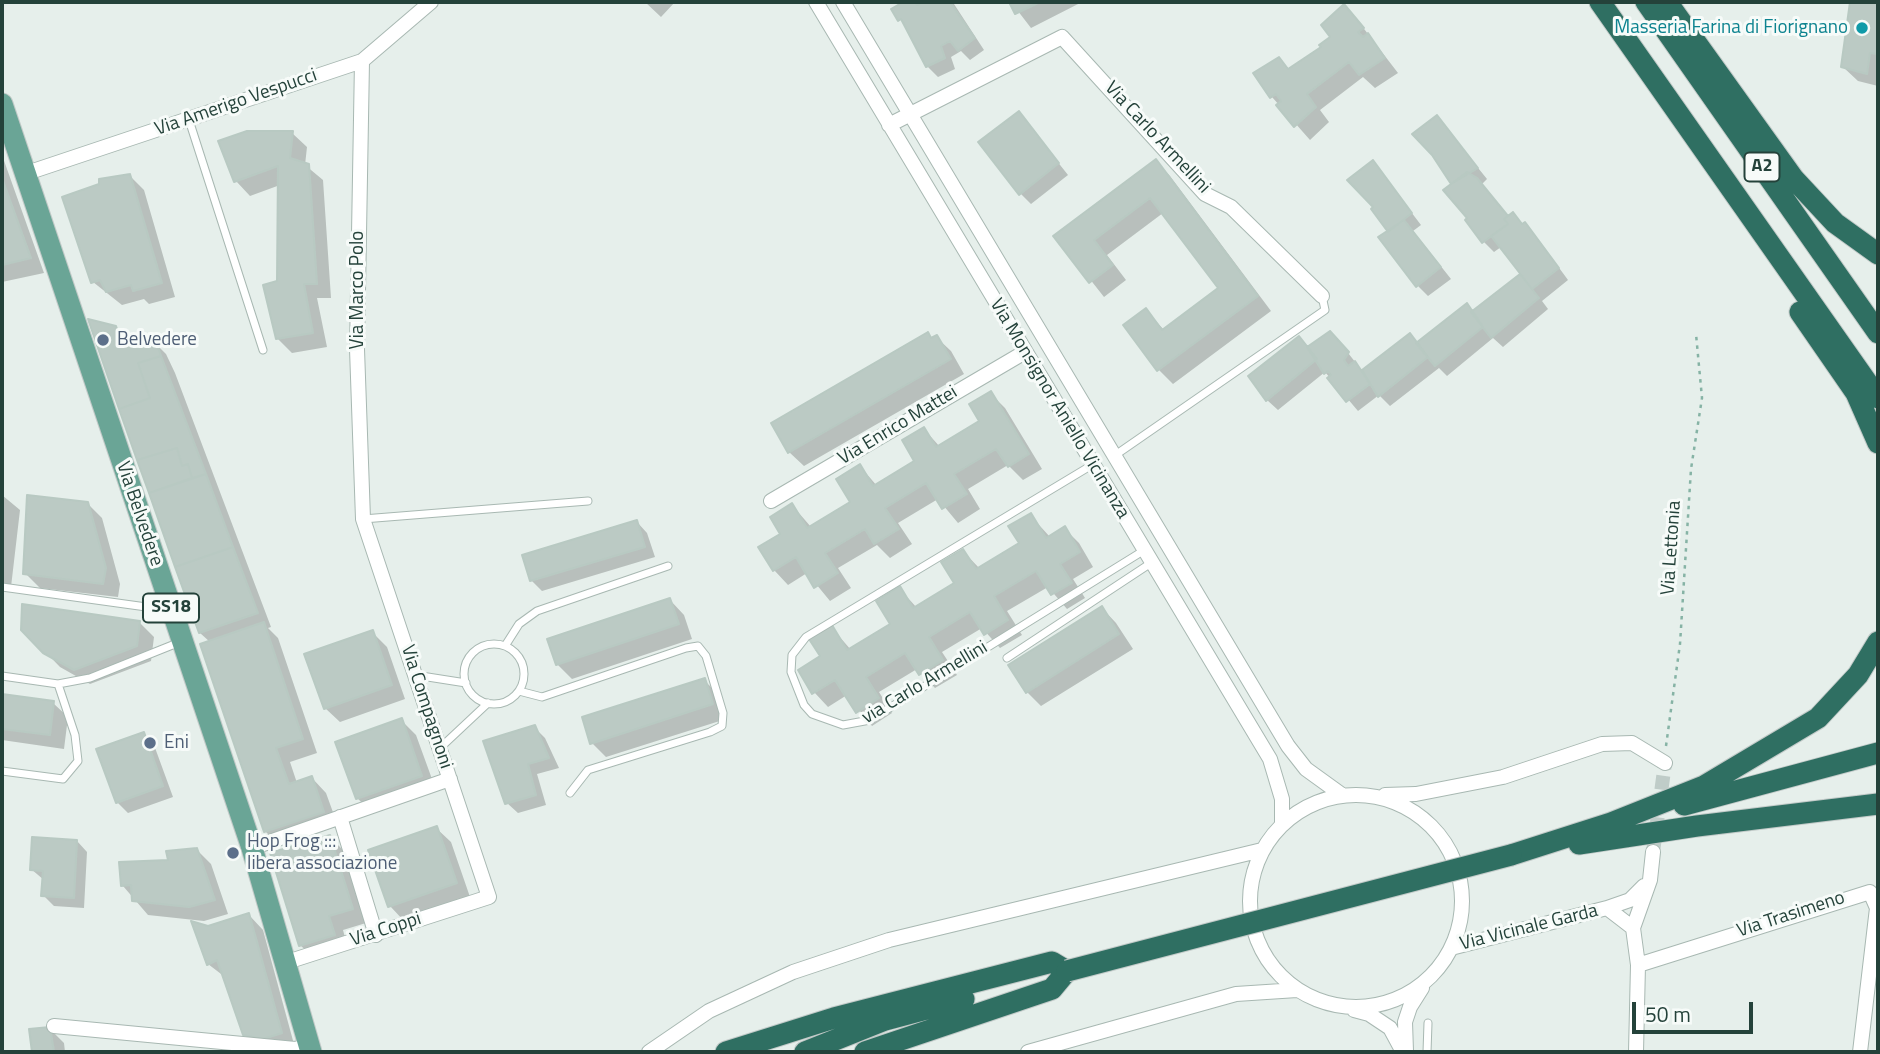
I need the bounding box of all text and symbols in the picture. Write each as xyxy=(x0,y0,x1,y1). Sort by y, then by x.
place label: Masseria Farina di Fiorignano xyxy=(1614,17,1848,39)
marker: Masseria Farina di Fiorignano xyxy=(1854,20,1870,36)
street label: Via Amerigo Vespucci xyxy=(152,65,320,141)
street label: Via Carlo Armellini xyxy=(1099,77,1215,199)
road number: A2 xyxy=(1744,152,1780,182)
street label: Via Marco Polo xyxy=(347,231,369,349)
street label: Via Monsignor Aniello Vicinanza xyxy=(984,295,1134,523)
place label: Belvedere xyxy=(117,329,197,351)
marker: Belvedere xyxy=(95,332,111,348)
street label: Via Enrico Mattei xyxy=(834,381,962,471)
street label: Via Belvedere xyxy=(111,459,167,569)
street label: Via Lettonia xyxy=(1657,500,1687,596)
road number: SS18 xyxy=(143,594,199,622)
street label: via Carlo Armellini xyxy=(858,636,992,730)
street label: Via Compagnoni xyxy=(395,642,457,772)
place label: Eni xyxy=(164,732,189,754)
marker: Eni xyxy=(142,735,158,751)
place label: Hop Frog ::: libera associazione xyxy=(247,831,397,875)
marker: Hop Frog ::: libera associazione xyxy=(225,845,241,861)
street label: Via Trasimeno xyxy=(1734,887,1848,943)
street label: Via Vicinale Garda xyxy=(1458,900,1600,956)
street label: Via Coppi xyxy=(348,908,424,952)
scale bar xyxy=(1635,988,1756,1032)
text: 50 m xyxy=(1645,998,1691,1030)

